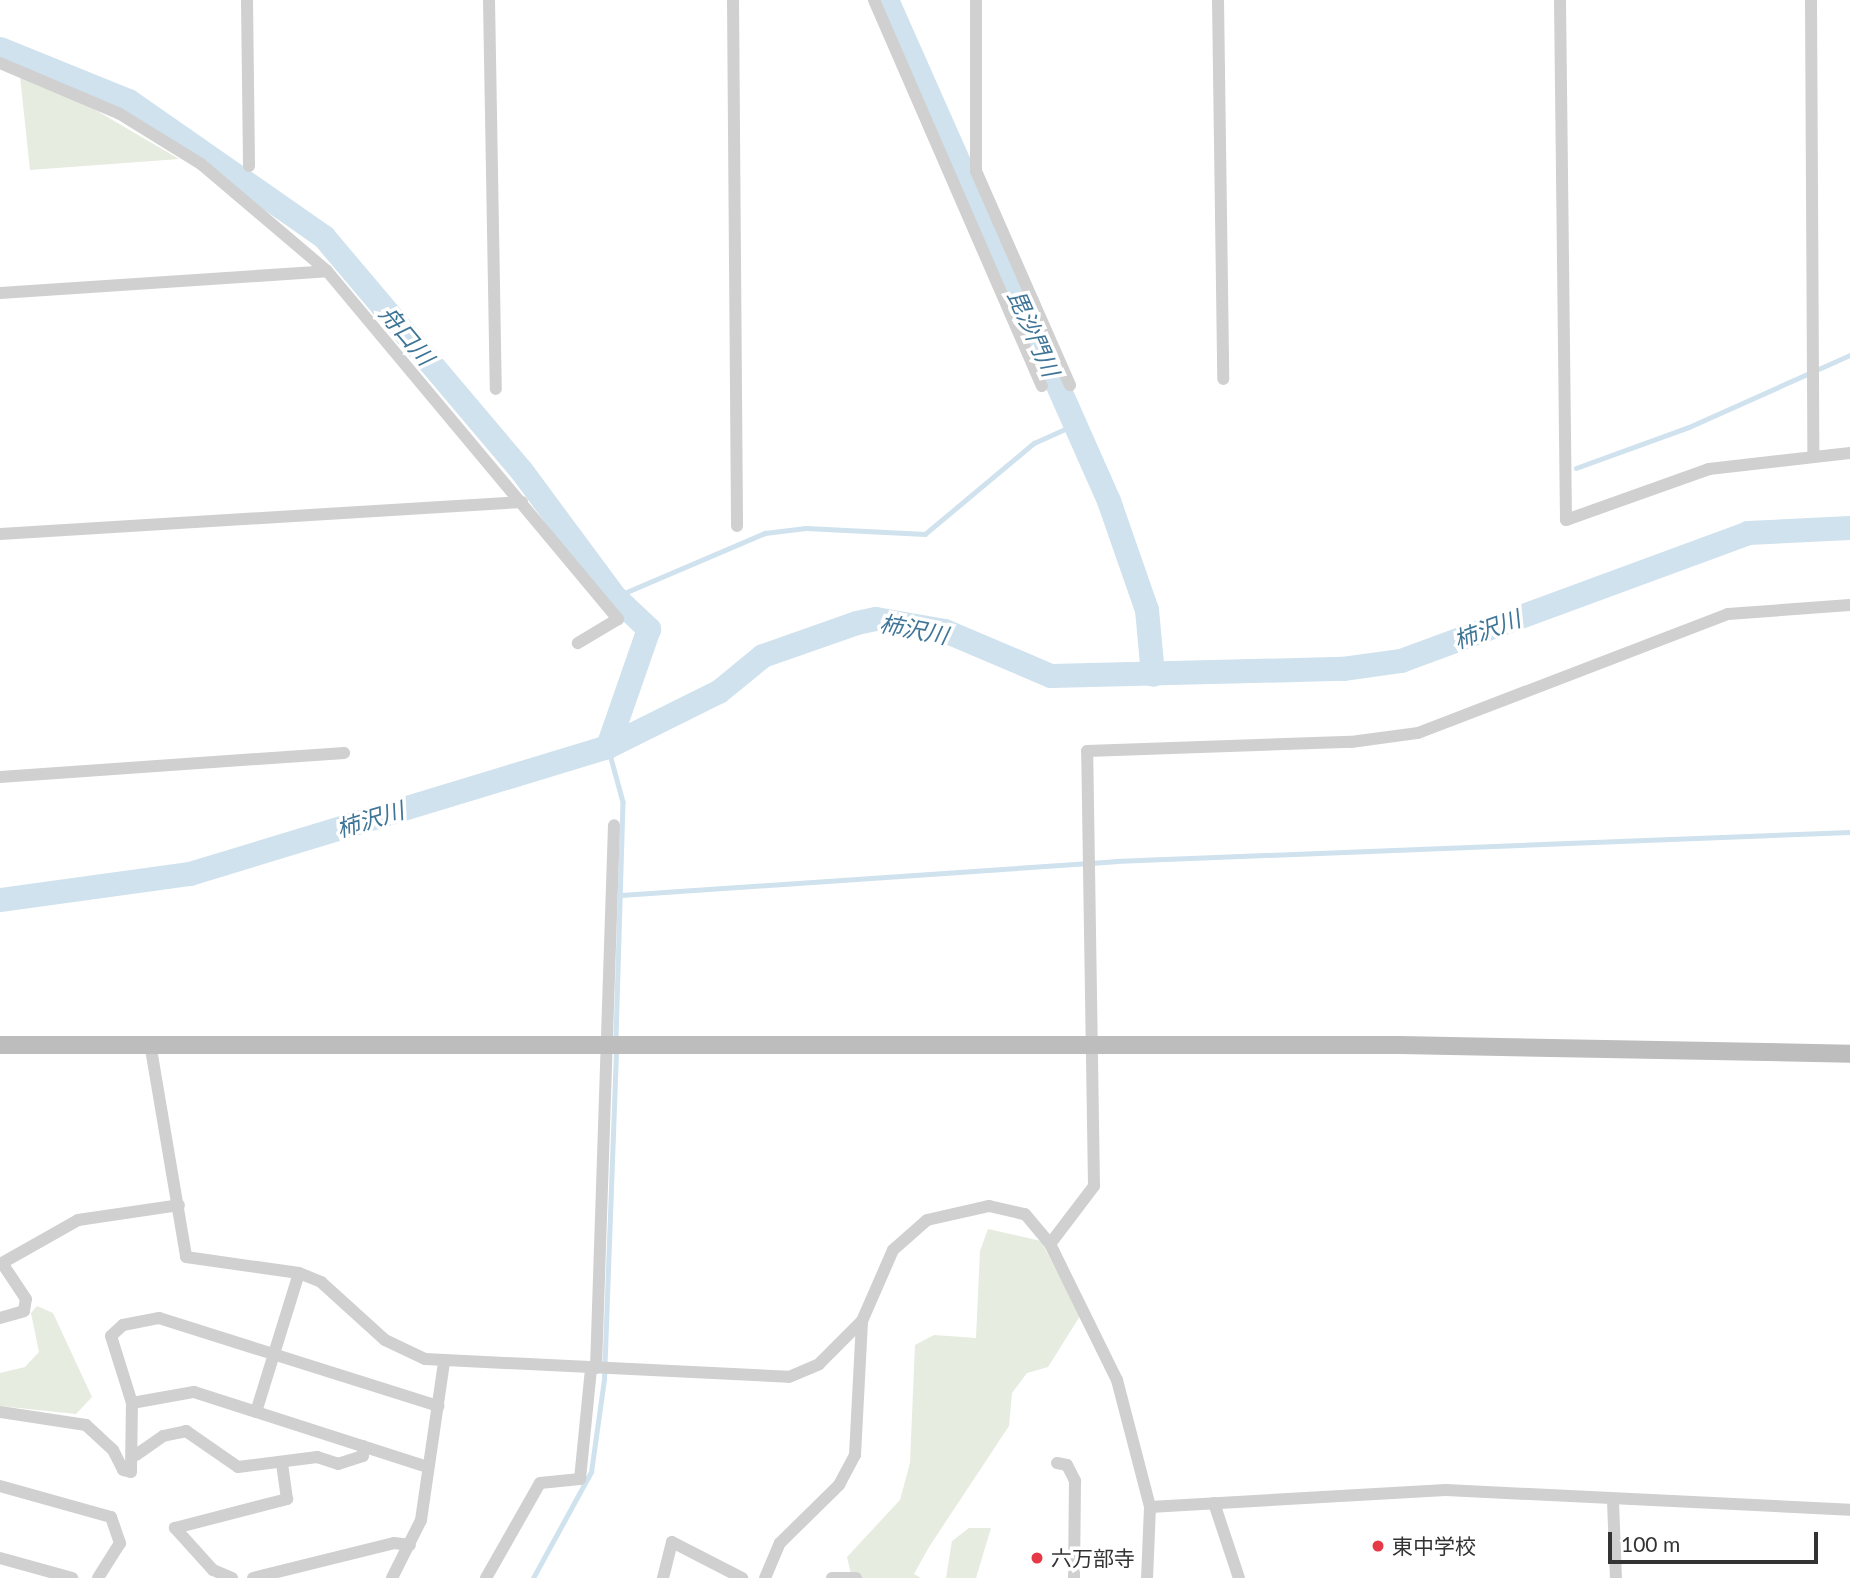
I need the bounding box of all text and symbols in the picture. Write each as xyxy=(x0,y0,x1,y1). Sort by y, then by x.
water label: 毘沙門川 xyxy=(1003,285,1065,381)
water label: 舟口川 xyxy=(374,300,440,370)
water label: 柿沢川 xyxy=(1450,604,1524,654)
water label: 柿沢川 xyxy=(878,609,950,649)
water label: 柿沢川 xyxy=(333,796,407,842)
scale bar xyxy=(1612,1518,1822,1562)
text: 100 m xyxy=(1621,1531,1680,1556)
place label: 東中学校 xyxy=(1392,1533,1476,1559)
marker: 東中学校 xyxy=(1370,1538,1386,1554)
place label: 六万部寺 xyxy=(1051,1545,1135,1571)
marker: 六万部寺 xyxy=(1029,1550,1045,1566)

